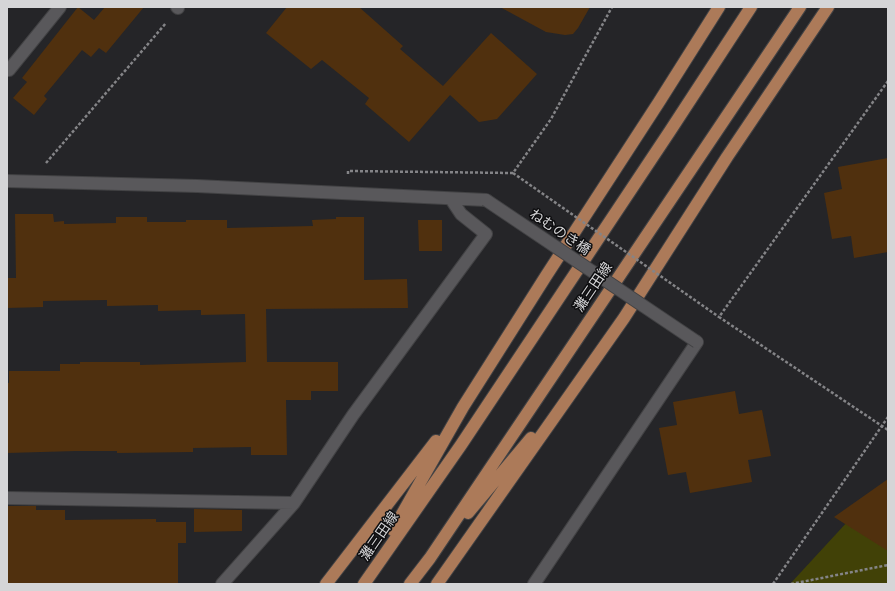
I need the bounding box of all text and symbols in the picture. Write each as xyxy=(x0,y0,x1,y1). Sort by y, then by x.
street label: ねむのき橋 xyxy=(526,205,594,259)
street label: 灘三田線 xyxy=(570,259,616,315)
street label: 灘三田線 xyxy=(356,508,402,564)

